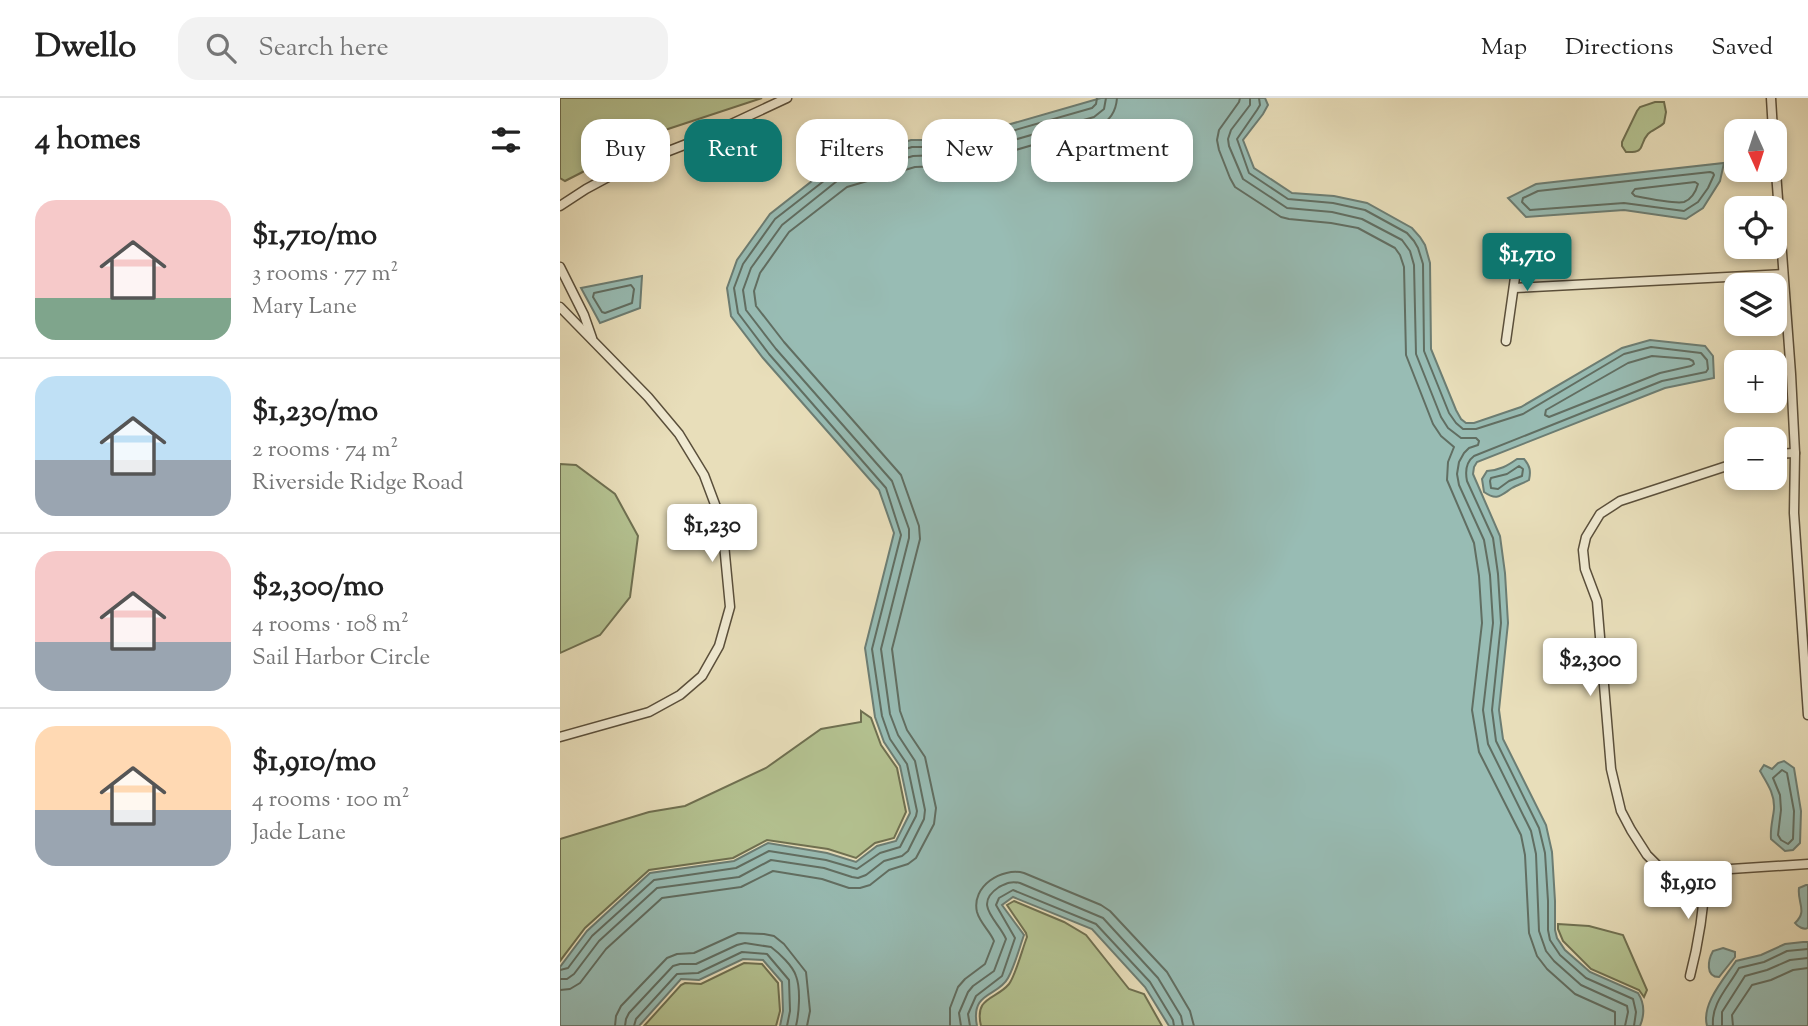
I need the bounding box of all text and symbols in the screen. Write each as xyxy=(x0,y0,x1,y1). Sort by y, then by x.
search box xyxy=(178,17,668,80)
text: Dwello xyxy=(35,24,136,72)
icon: search xyxy=(202,29,240,67)
text: Search here xyxy=(258,30,389,67)
text: Map xyxy=(1481,31,1527,65)
text: Directions xyxy=(1565,31,1673,65)
text: Saved xyxy=(1711,31,1773,65)
text: 4 homes xyxy=(35,119,141,162)
chip: Buy xyxy=(581,119,670,182)
chip: Rent xyxy=(684,119,782,182)
chip: Filters xyxy=(796,119,908,182)
chip: New xyxy=(922,119,1017,182)
chip: Apartment xyxy=(1031,119,1193,182)
north arrow xyxy=(1724,119,1787,182)
map controls xyxy=(1724,119,1787,490)
icon: filters xyxy=(487,121,525,159)
button: locate xyxy=(1724,196,1787,259)
text: $1,710/mo xyxy=(252,215,377,258)
icon: home xyxy=(91,228,175,312)
pin: $1,710 xyxy=(1470,234,1584,293)
text: $1,710 xyxy=(1498,239,1556,272)
text: 3 rooms · 77 m² xyxy=(252,258,398,291)
button: layers xyxy=(1724,273,1787,336)
text: Mary Lane xyxy=(252,291,357,324)
button: + xyxy=(1724,350,1787,413)
text: $1,230/mo xyxy=(252,391,378,434)
icon: home xyxy=(91,404,175,488)
button: − xyxy=(1724,427,1787,490)
text: 2 rooms · 74 m² xyxy=(252,434,398,467)
text: Riverside Ridge Road xyxy=(252,467,464,500)
pin: $1,230 xyxy=(655,504,769,564)
text: $1,230 xyxy=(683,510,741,543)
text: $2,300/mo xyxy=(252,566,384,609)
icon: home xyxy=(91,579,175,663)
text: 4 rooms · 108 m² xyxy=(252,609,409,642)
pin: $2,300 xyxy=(1533,638,1647,698)
text: Sail Harbor Circle xyxy=(252,642,430,675)
text: $2,300 xyxy=(1559,644,1621,677)
text: $1,910/mo xyxy=(252,741,376,784)
icon: home xyxy=(91,754,175,838)
text: 4 rooms · 100 m² xyxy=(252,784,410,817)
text: Jade Lane xyxy=(252,817,346,850)
pin: $1,910 xyxy=(1631,862,1745,921)
text: $1,910 xyxy=(1660,867,1716,900)

